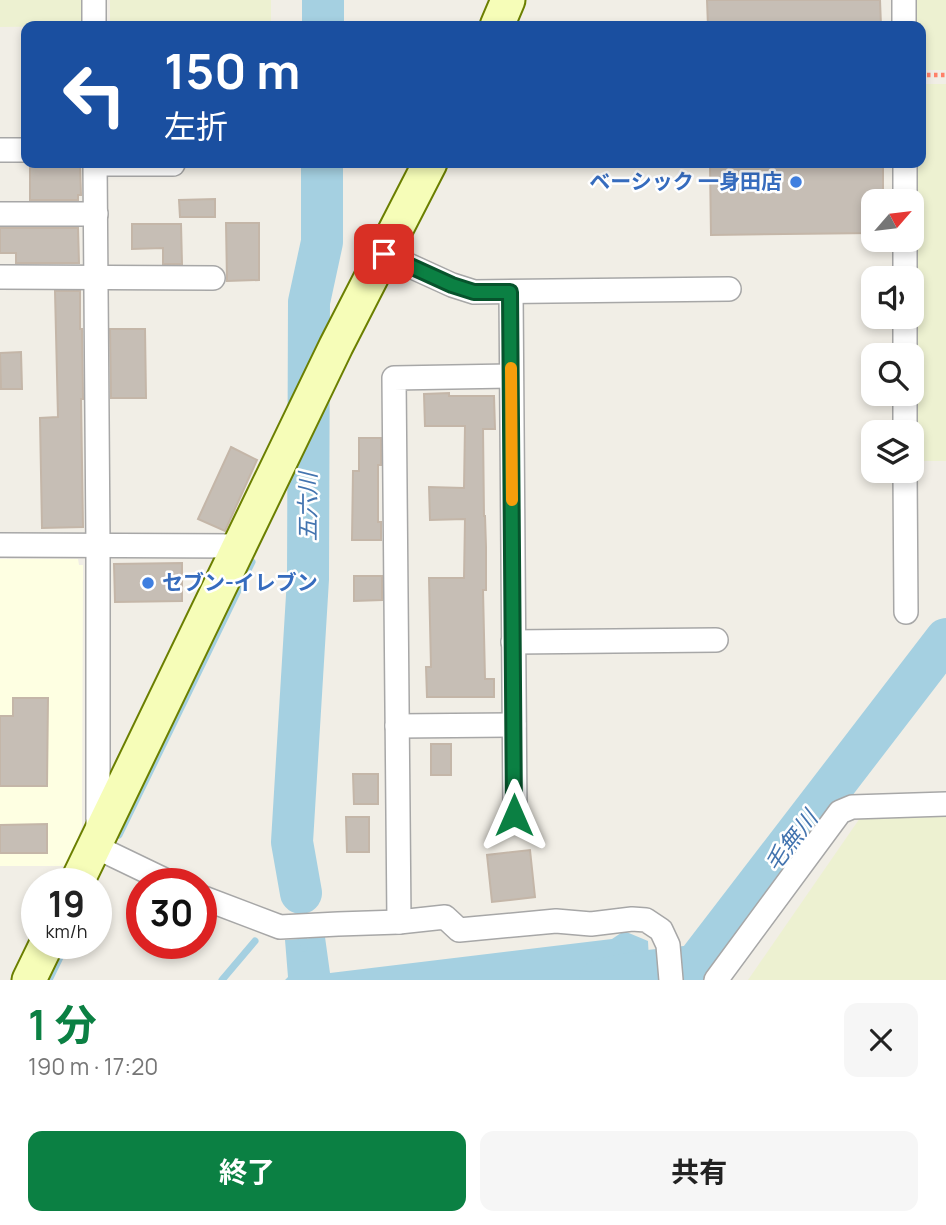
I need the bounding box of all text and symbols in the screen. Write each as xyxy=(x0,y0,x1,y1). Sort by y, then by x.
text: 150 m xyxy=(164,37,300,104)
icon: left xyxy=(49,49,140,140)
text: 左折 xyxy=(164,104,228,148)
place label: ベーシック 一身田店 xyxy=(589,167,782,195)
marker: ベーシック 一身田店 xyxy=(788,174,804,190)
north arrow xyxy=(861,189,924,252)
map controls xyxy=(861,189,924,483)
pin xyxy=(354,224,414,284)
icon: arrive xyxy=(365,235,403,273)
button: sound xyxy=(861,266,924,329)
button: search xyxy=(861,343,924,406)
button: layers xyxy=(861,420,924,483)
water label: 五六川 xyxy=(291,470,323,542)
place label: セブン-イレブン xyxy=(162,568,318,596)
marker: セブン-イレブン xyxy=(140,575,156,591)
position arrow xyxy=(477,778,551,852)
water label: 毛無川 xyxy=(756,801,826,877)
speed limit sign: 30 xyxy=(126,868,217,959)
text: 19 xyxy=(48,880,85,928)
text: km/h xyxy=(46,919,87,943)
text: 1 分 xyxy=(28,995,97,1053)
button: close xyxy=(844,1003,918,1077)
text: 190 m · 17:20 xyxy=(28,1050,158,1082)
button: 終了 xyxy=(28,1131,466,1211)
button: 共有 xyxy=(480,1131,918,1211)

